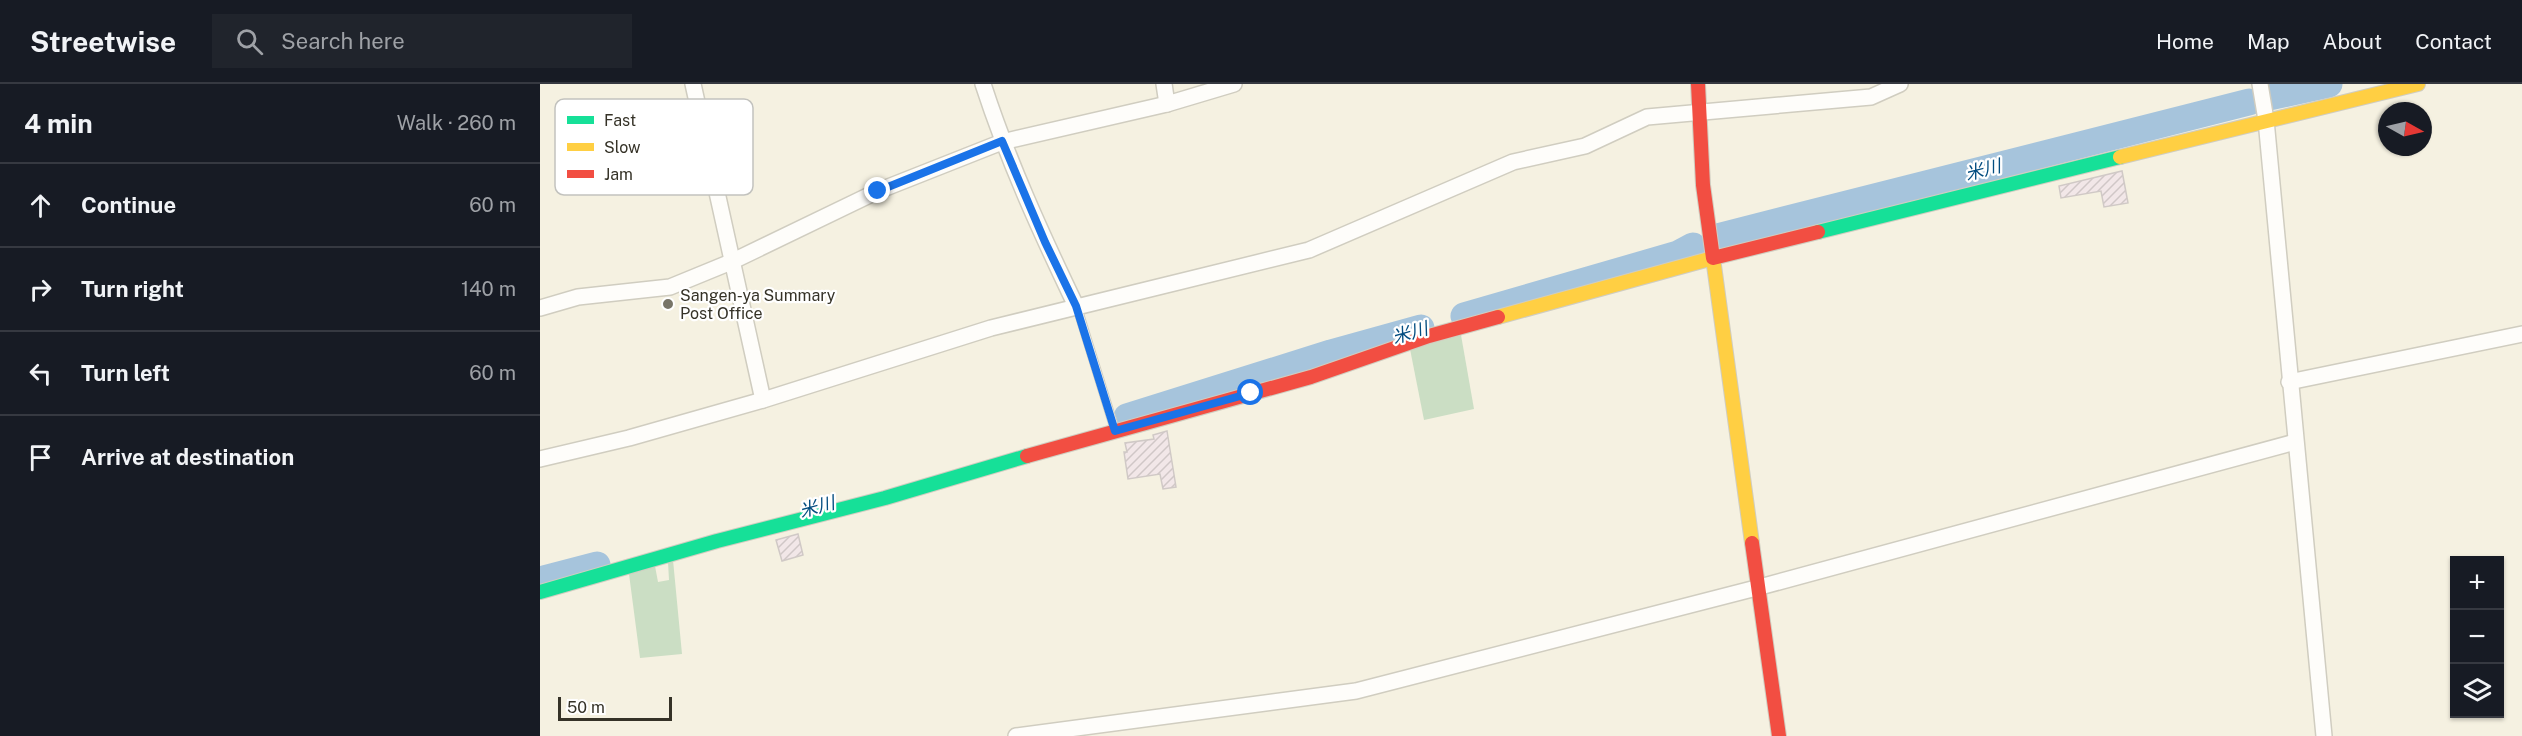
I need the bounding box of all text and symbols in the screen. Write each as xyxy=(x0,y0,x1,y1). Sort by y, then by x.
search box xyxy=(212,14,632,68)
text: Streetwise xyxy=(30,25,176,58)
icon: search xyxy=(233,25,266,58)
text: Search here xyxy=(281,28,405,54)
text: Home xyxy=(2156,29,2214,54)
text: Map xyxy=(2247,29,2290,54)
text: About xyxy=(2323,29,2382,54)
text: Contact xyxy=(2415,29,2492,54)
legend xyxy=(555,99,753,195)
north arrow xyxy=(2378,102,2432,156)
text: 4 min xyxy=(24,108,93,139)
text: Walk · 260 m xyxy=(397,111,516,135)
text: Fast xyxy=(604,111,636,130)
text: Slow xyxy=(604,138,641,157)
water label: 米川 xyxy=(1963,154,2005,184)
text: Jam xyxy=(604,165,633,184)
route end xyxy=(864,177,890,203)
icon: ahead xyxy=(24,189,57,222)
text: Continue xyxy=(81,192,176,218)
text: 60 m xyxy=(469,193,516,217)
icon: right xyxy=(24,273,57,306)
text: Turn right xyxy=(81,276,184,302)
text: 140 m xyxy=(461,277,516,301)
place label: Sangen-ya Summary Post Office xyxy=(680,286,836,323)
marker: Sangen-ya Summary Post Office xyxy=(661,297,675,311)
water label: 米川 xyxy=(1390,317,1432,348)
icon: left xyxy=(24,357,57,390)
text: Turn left xyxy=(81,360,170,386)
text: 60 m xyxy=(469,361,516,385)
route start xyxy=(1237,379,1263,405)
icon: arrive xyxy=(24,441,57,474)
text: Arrive at destination xyxy=(81,444,294,470)
water label: 米川 xyxy=(797,491,839,521)
map controls xyxy=(2450,556,2504,718)
button: + xyxy=(2450,556,2504,610)
button: − xyxy=(2450,610,2504,664)
button: layers xyxy=(2450,664,2504,718)
scale bar xyxy=(558,694,672,722)
text: 50 m xyxy=(567,698,605,717)

